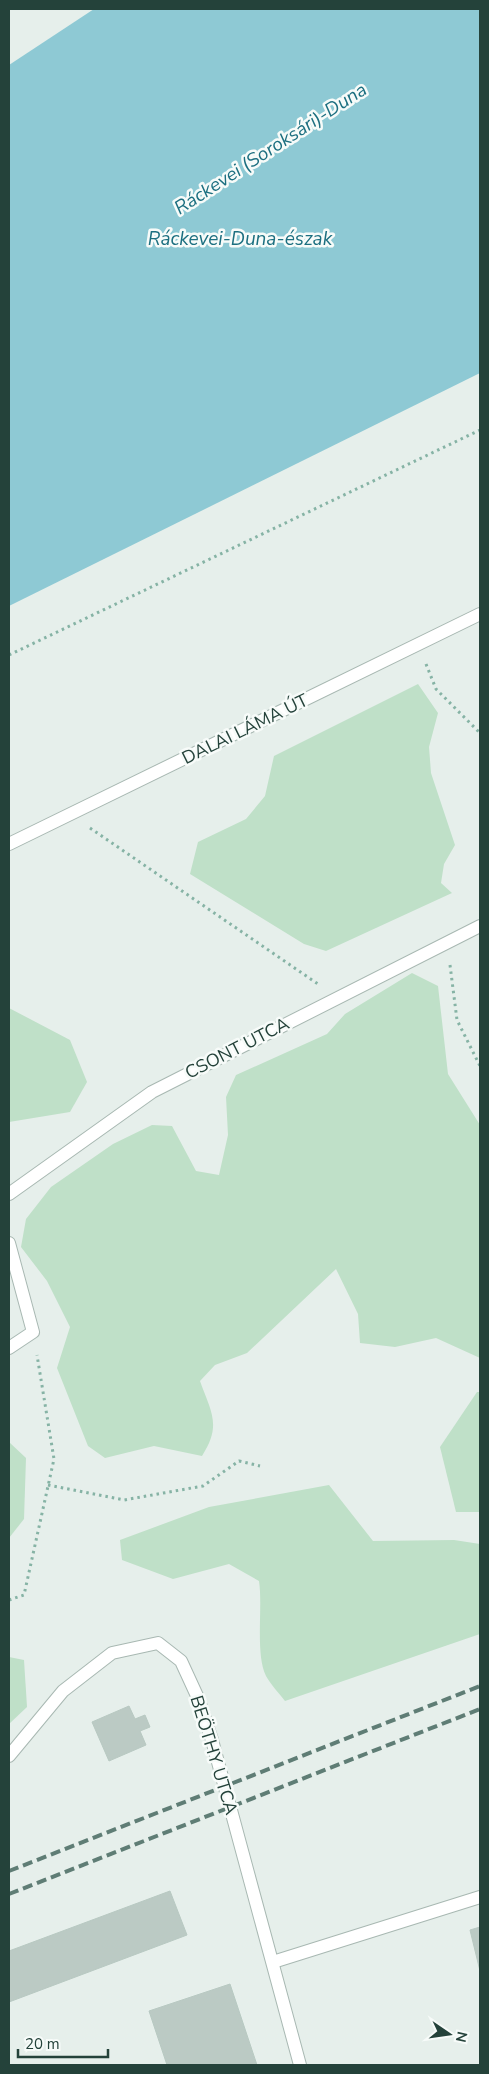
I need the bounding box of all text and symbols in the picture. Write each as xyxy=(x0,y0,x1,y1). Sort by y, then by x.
water label: Ráckevei (Soroksári)-Duna xyxy=(169,77,372,221)
water label: Ráckevei-Duna-észak xyxy=(148,226,333,252)
street label: DALAI LÁMA ÚT xyxy=(178,688,312,770)
street label: CSONT UTCA xyxy=(181,1012,293,1084)
street label: BEÖTHY UTCA xyxy=(184,1692,244,1818)
north arrow xyxy=(424,2009,474,2059)
scale bar xyxy=(18,2026,108,2058)
text: N xyxy=(451,2030,472,2044)
text: 20 m xyxy=(25,2034,60,2054)

